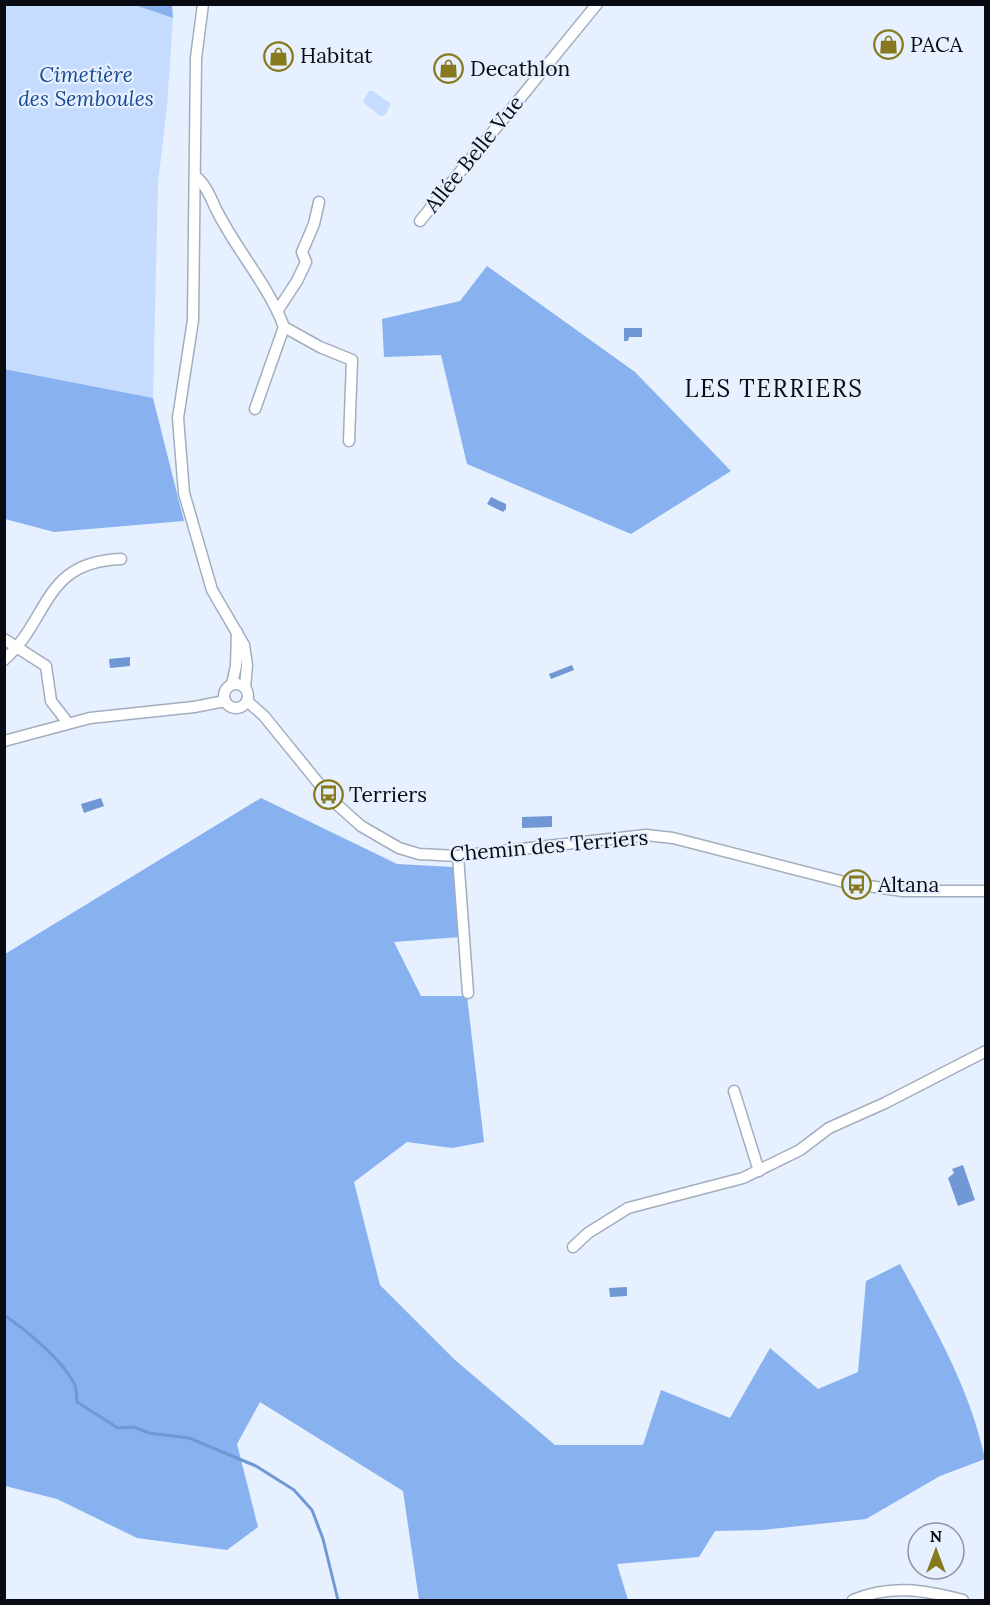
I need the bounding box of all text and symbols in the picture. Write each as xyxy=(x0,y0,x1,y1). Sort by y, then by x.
shop icon: PACA xyxy=(873,29,905,61)
place label: PACA xyxy=(910,31,964,58)
shop icon: Habitat xyxy=(263,40,295,72)
place label: Habitat xyxy=(300,42,373,69)
shop icon: Decathlon xyxy=(433,53,465,85)
place label: Decathlon xyxy=(470,55,570,82)
park label: Cimetière des Semboules xyxy=(18,61,154,112)
street label: Allée Belle Vue xyxy=(418,90,529,218)
district label: LES TERRIERS xyxy=(685,373,863,404)
bus stop icon: Terriers xyxy=(312,779,344,811)
place label: Terriers xyxy=(349,781,427,808)
street label: Chemin des Terriers xyxy=(449,823,649,868)
bus stop icon: Altana xyxy=(841,869,873,901)
place label: Altana xyxy=(877,871,940,898)
north arrow xyxy=(906,1521,966,1581)
text: N xyxy=(930,1526,942,1546)

